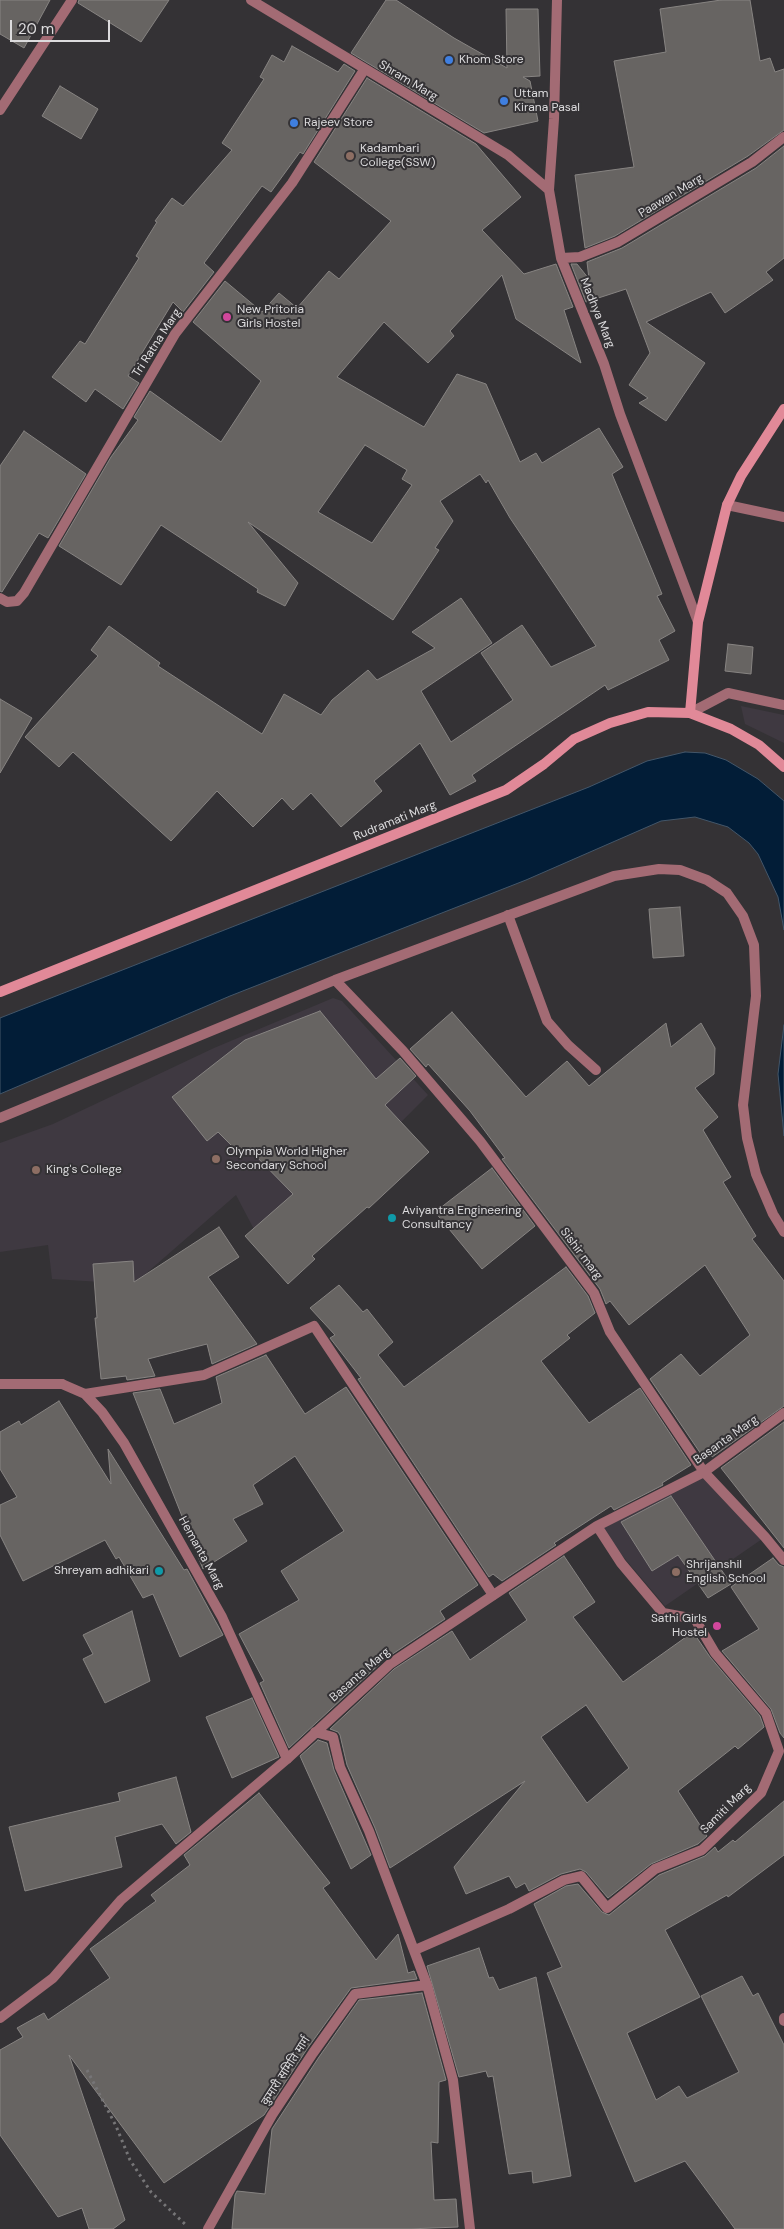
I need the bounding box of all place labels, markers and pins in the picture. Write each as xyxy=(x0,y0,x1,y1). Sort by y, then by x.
place label: Khom Store xyxy=(459,53,524,67)
marker: Khom Store xyxy=(443,54,455,66)
place label: Uttam Kirana Pasal xyxy=(514,87,580,115)
marker: Uttam Kirana Pasal xyxy=(498,95,510,107)
place label: Rajeev Store xyxy=(304,116,373,130)
marker: Rajeev Store xyxy=(288,117,300,129)
place label: Kadambari College(SSW) xyxy=(360,142,435,170)
marker: Kadambari College(SSW) xyxy=(344,150,356,162)
place label: New Pritoria Girls Hostel xyxy=(237,303,304,331)
marker: New Pritoria Girls Hostel xyxy=(221,311,233,323)
place label: Olympia World Higher Secondary School xyxy=(226,1145,347,1173)
marker: Olympia World Higher Secondary School xyxy=(210,1153,222,1165)
place label: King's College xyxy=(46,1163,122,1177)
marker: King's College xyxy=(30,1164,42,1176)
place label: Aviyantra Engineering Consultancy xyxy=(402,1204,522,1232)
marker: Aviyantra Engineering Consultancy xyxy=(386,1212,398,1224)
place label: Shrijanshil English School xyxy=(686,1558,766,1586)
place label: Shreyam adhikari xyxy=(54,1564,149,1578)
marker: Shreyam adhikari xyxy=(153,1565,165,1577)
marker: Shrijanshil English School xyxy=(670,1566,682,1578)
place label: Sathi Girls Hostel xyxy=(651,1612,707,1640)
marker: Sathi Girls Hostel xyxy=(711,1620,723,1632)

